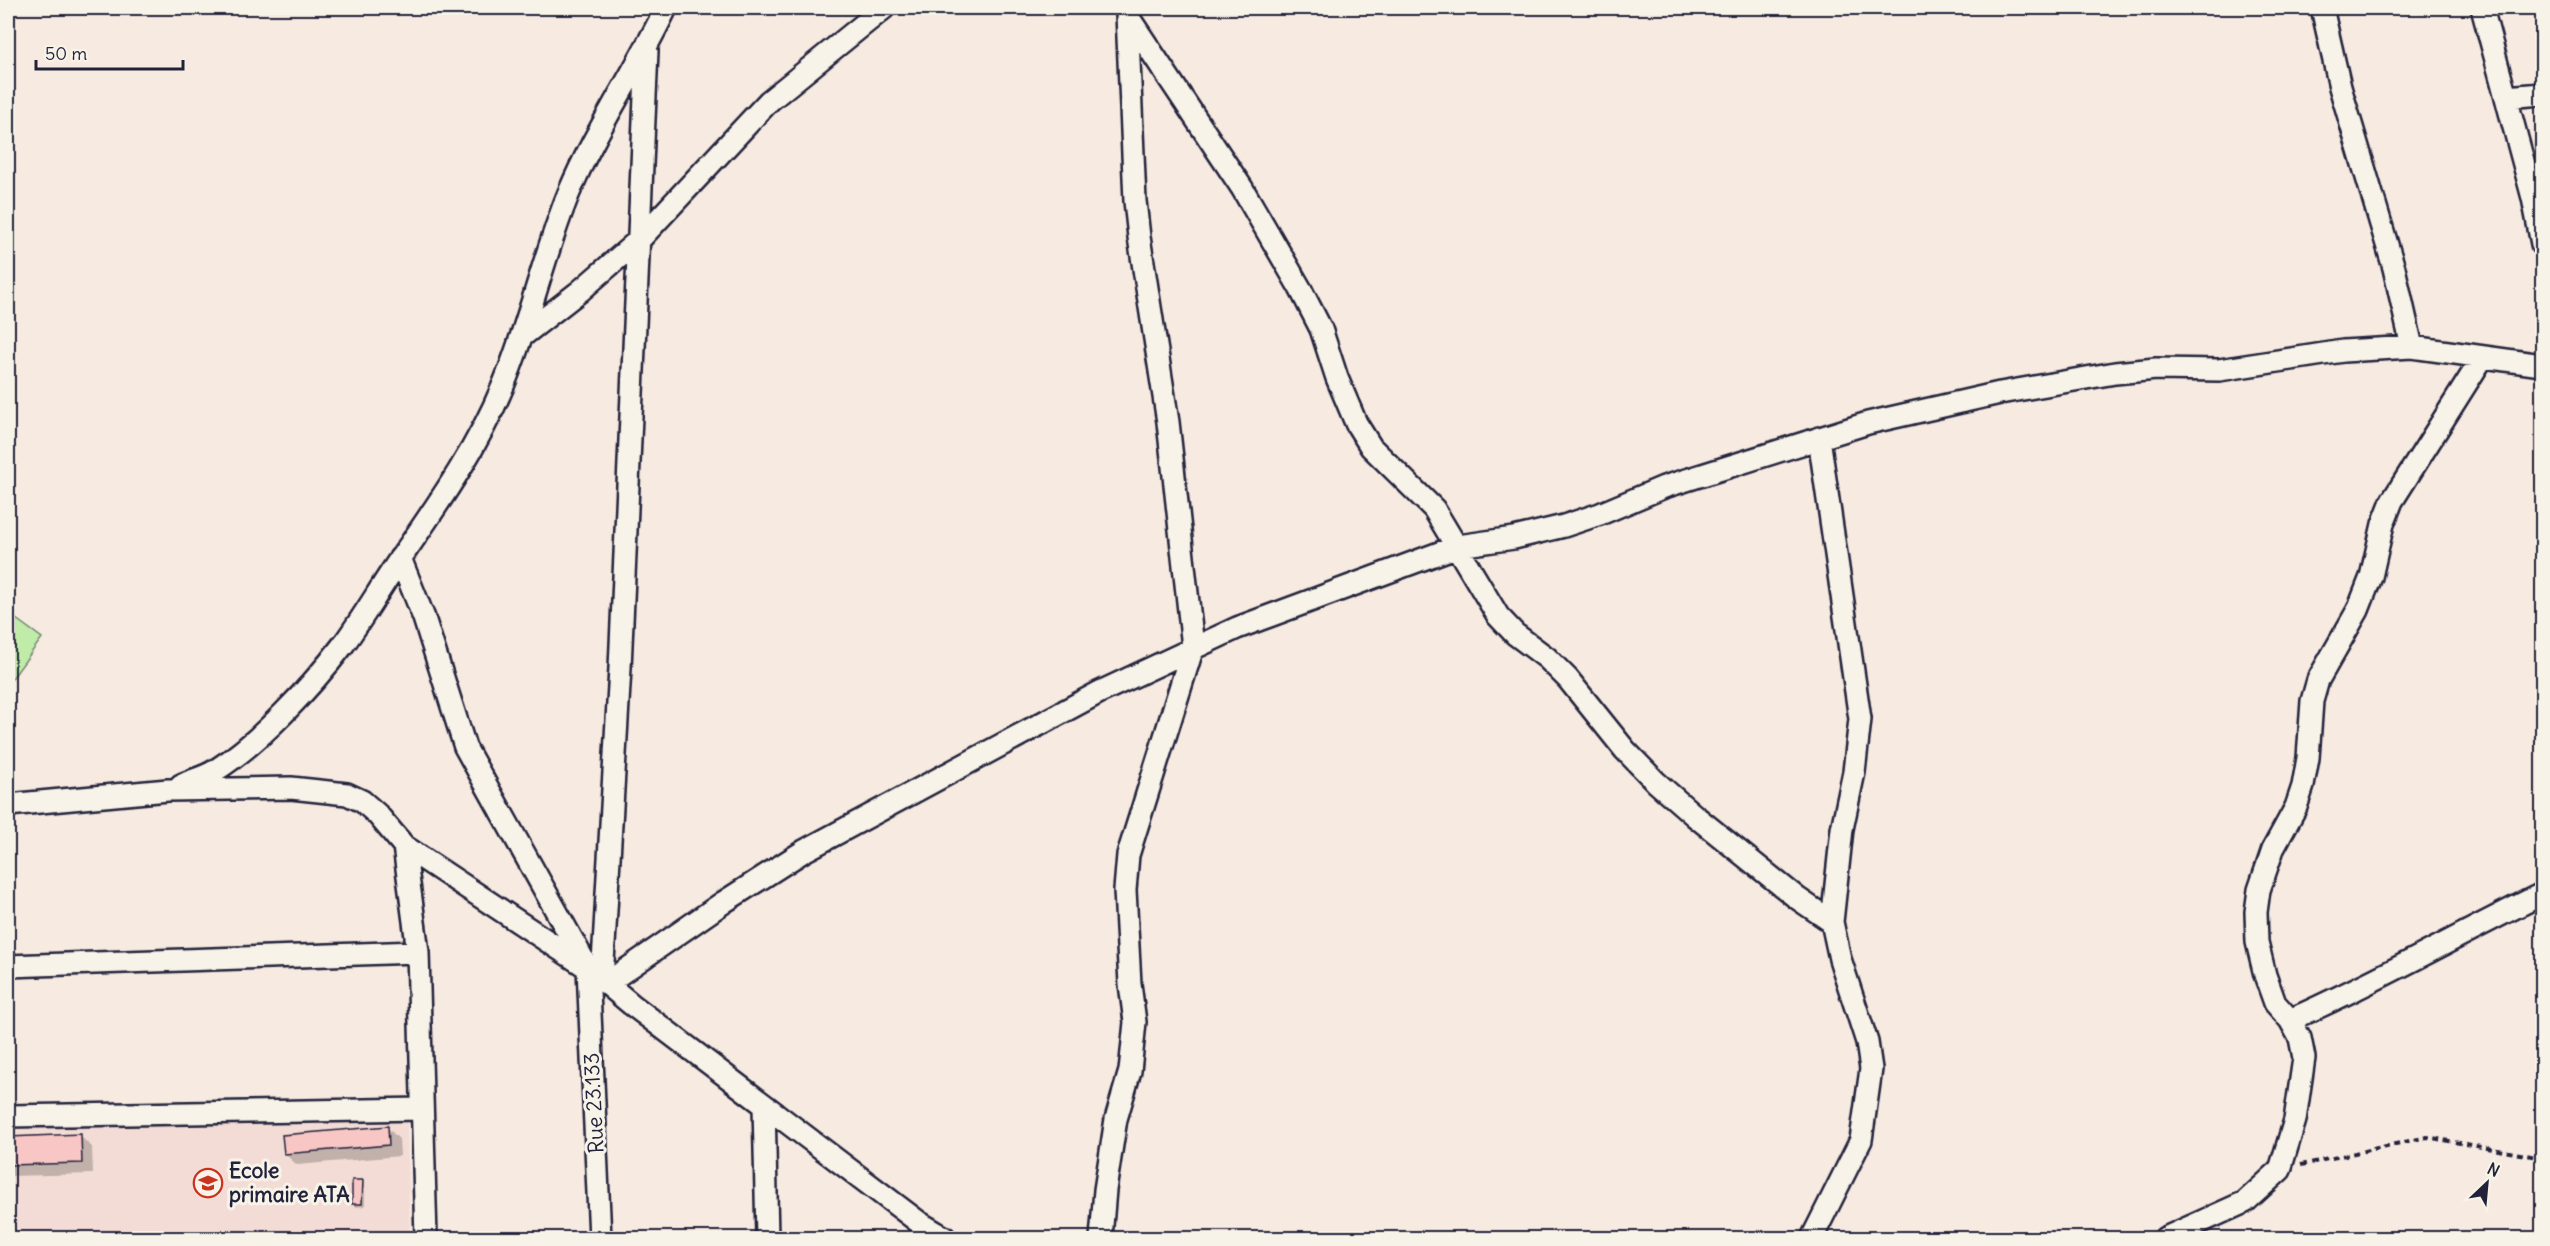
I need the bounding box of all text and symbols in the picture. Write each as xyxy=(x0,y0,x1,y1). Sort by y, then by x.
scale bar xyxy=(36,33,183,71)
text: 50 m xyxy=(45,42,87,65)
street label: Rue 23.133 xyxy=(577,1052,610,1154)
north arrow xyxy=(2457,1153,2517,1213)
place label: Ecole primaire ATA xyxy=(229,1157,350,1208)
text: N xyxy=(2484,1158,2503,1181)
school or university icon: Ecole primaire ATA xyxy=(192,1167,224,1199)

